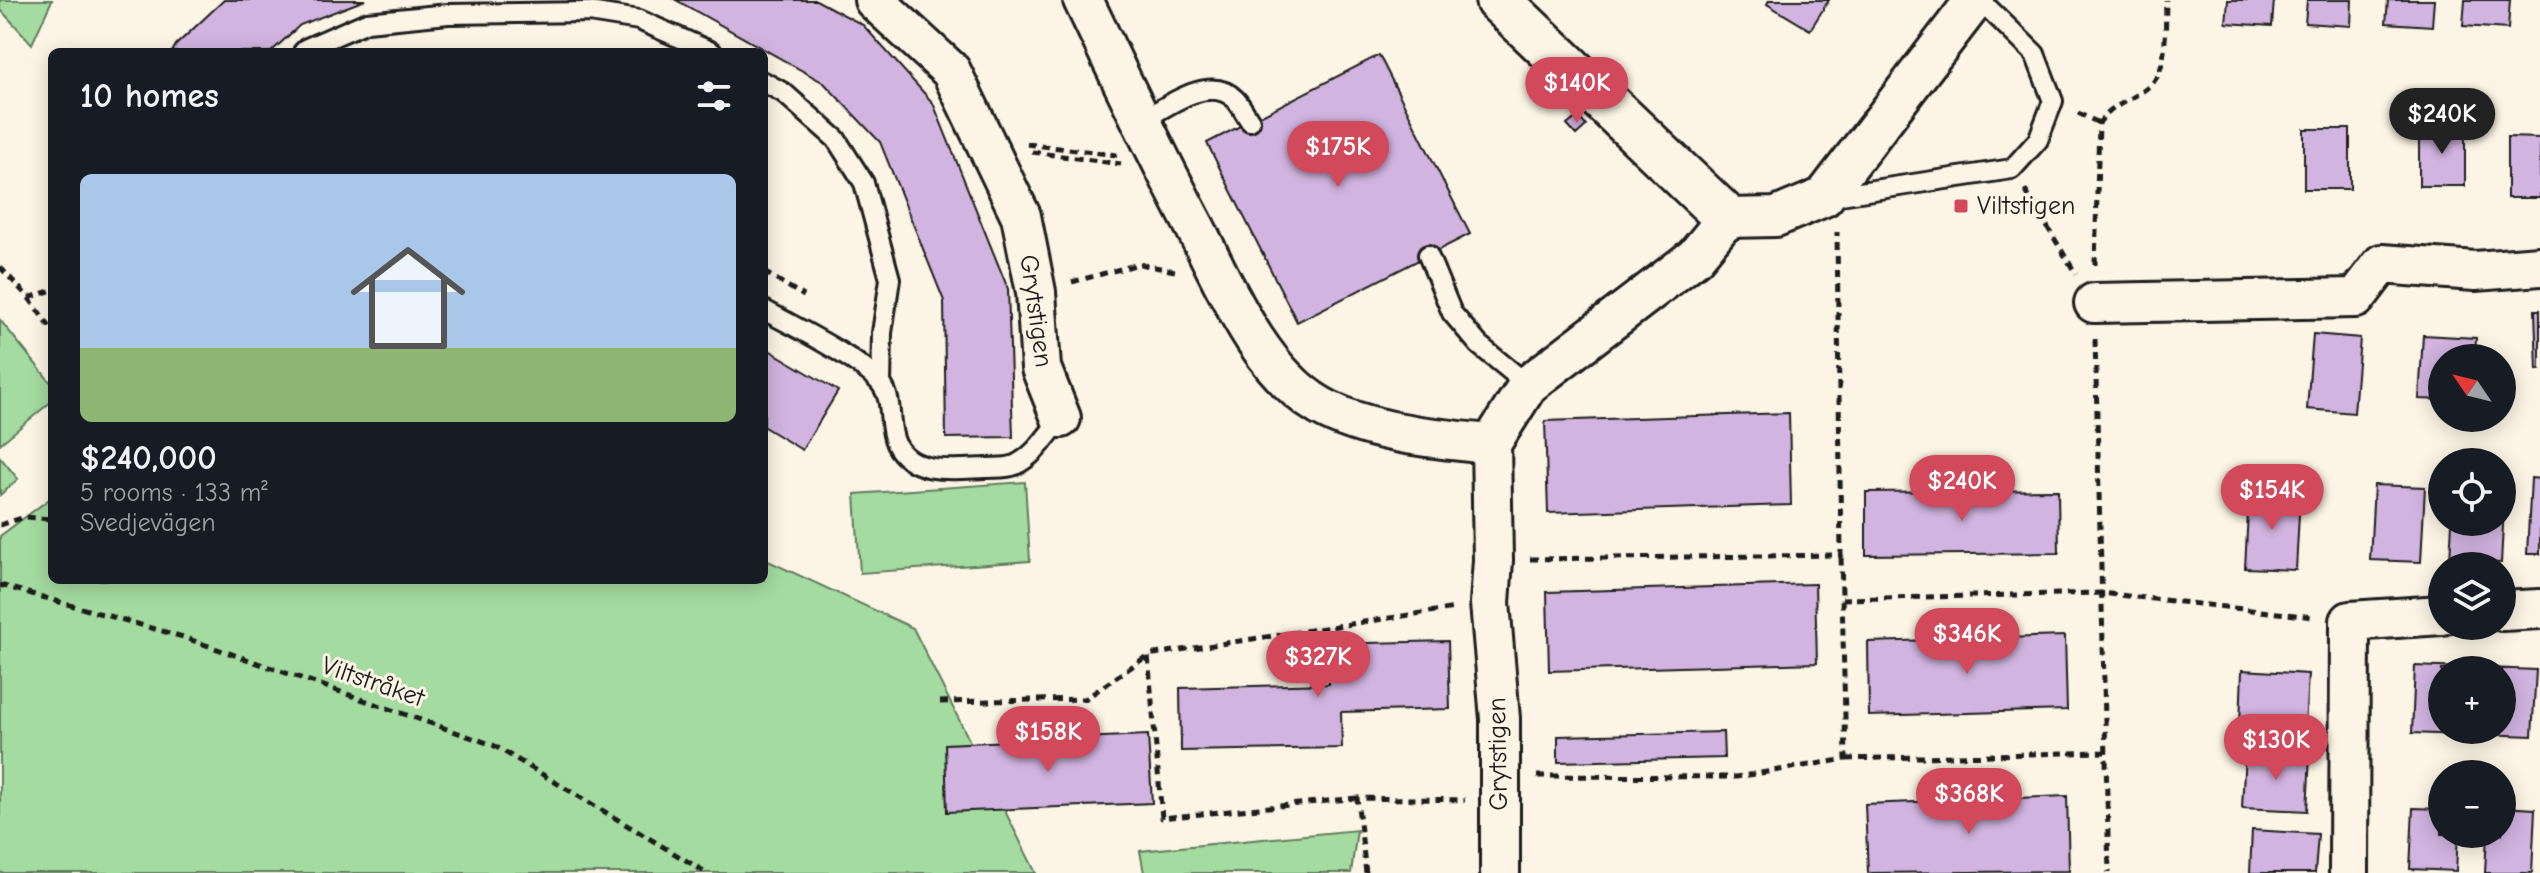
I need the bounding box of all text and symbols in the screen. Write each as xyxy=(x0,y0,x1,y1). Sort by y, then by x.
pin: $140K xyxy=(1521,57,1633,125)
text: $140K xyxy=(1543,68,1611,98)
icon: filters xyxy=(692,74,736,118)
text: 10 homes xyxy=(80,76,219,116)
pin: $240K xyxy=(2386,88,2498,156)
text: $240K xyxy=(2407,99,2477,129)
pin: $175K xyxy=(1282,121,1394,189)
text: $175K xyxy=(1305,132,1371,162)
place label: Viltstigen xyxy=(1977,191,2075,221)
marker: Viltstigen xyxy=(1952,197,1970,215)
icon: home xyxy=(336,226,480,370)
street label: Grytstigen xyxy=(1013,253,1059,369)
north arrow xyxy=(2428,344,2516,432)
map controls xyxy=(2428,344,2516,848)
text: $240,000 xyxy=(80,438,217,478)
button: locate xyxy=(2428,448,2516,536)
pin: $240K xyxy=(1906,455,2018,523)
pin: $154K xyxy=(2216,464,2328,532)
text: $240K xyxy=(1927,466,1997,496)
text: $154K xyxy=(2239,475,2305,505)
text: 5 rooms · 133 m² xyxy=(80,478,268,508)
text: Svedjevägen xyxy=(80,508,216,538)
button: layers xyxy=(2428,552,2516,640)
pin: $346K xyxy=(1911,608,2023,676)
text: $346K xyxy=(1933,619,2001,649)
pin: $327K xyxy=(1262,631,1374,699)
text: $327K xyxy=(1284,642,1352,672)
street label: Viltstråket xyxy=(318,650,430,714)
button: + xyxy=(2428,656,2516,744)
street label: Grytstigen xyxy=(1482,697,1514,811)
pin: $158K xyxy=(992,706,1104,774)
pin: $130K xyxy=(2220,714,2332,782)
text: $158K xyxy=(1014,717,1082,747)
text: $130K xyxy=(2242,725,2310,755)
button: − xyxy=(2428,760,2516,848)
pin: $368K xyxy=(1913,768,2025,836)
text: $368K xyxy=(1934,779,2004,809)

